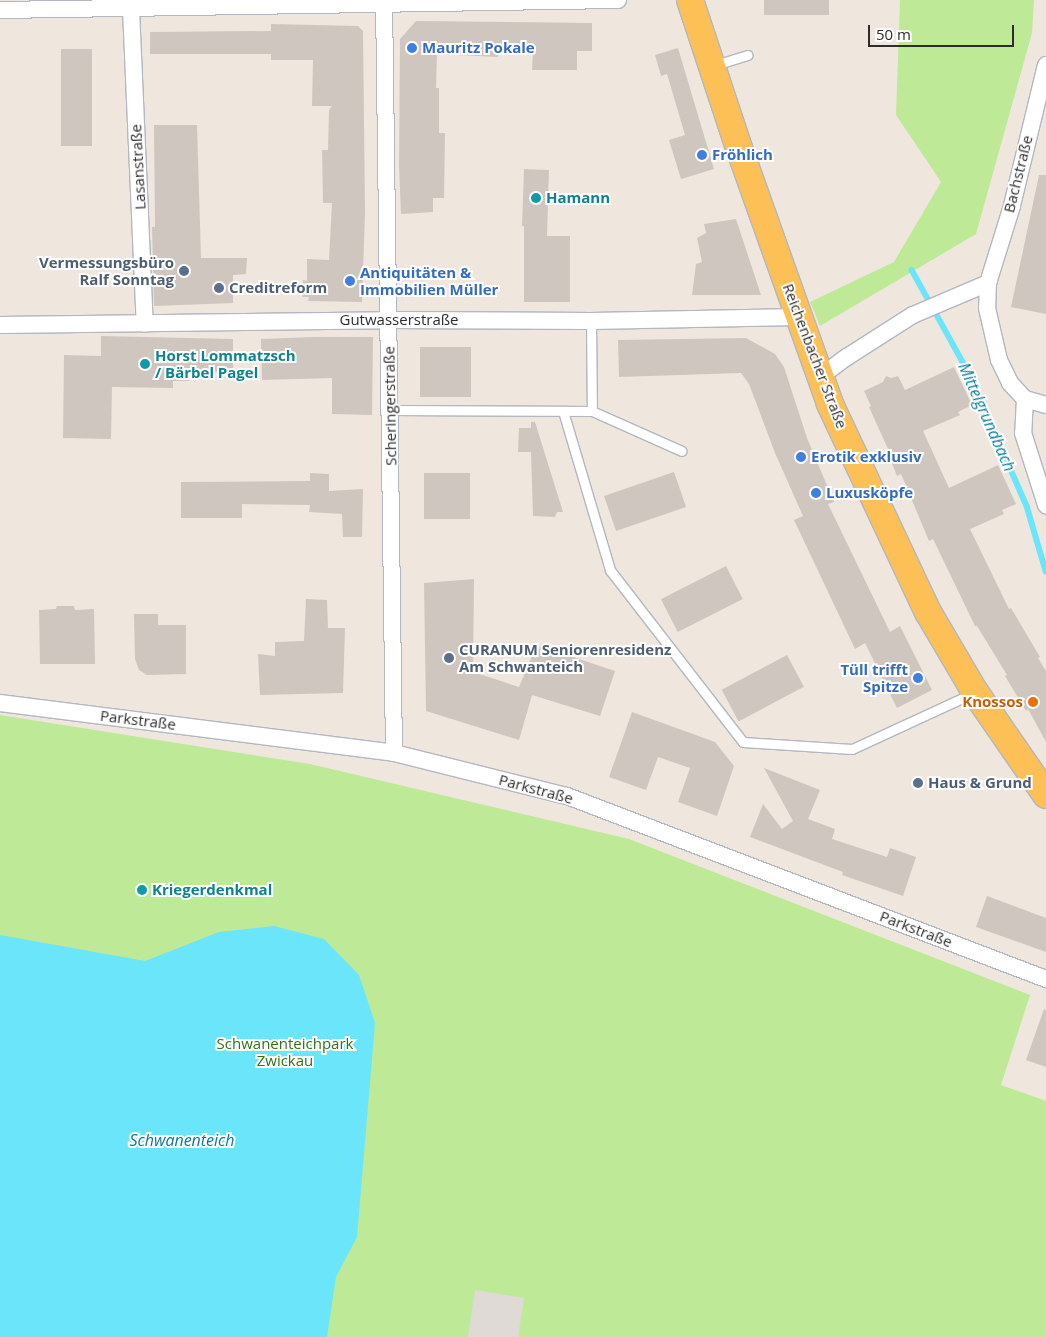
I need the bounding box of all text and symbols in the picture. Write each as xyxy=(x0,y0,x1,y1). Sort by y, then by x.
scale bar xyxy=(871,15,1017,47)
text: 50 m xyxy=(876,24,911,44)
place label: Mauritz Pokale xyxy=(422,39,535,57)
marker: Mauritz Pokale xyxy=(406,42,418,54)
street label: Lasanstraße xyxy=(127,124,149,210)
street label: Bachstraße xyxy=(1000,133,1036,215)
place label: Fröhlich xyxy=(712,146,773,164)
marker: Fröhlich xyxy=(696,149,708,161)
place label: Hamann xyxy=(546,189,610,207)
marker: Hamann xyxy=(530,192,542,204)
place label: Vermessungsbüro Ralf Sonntag xyxy=(39,253,174,288)
place label: Antiquitäten & Immobilien Müller xyxy=(360,263,498,298)
marker: Vermessungsbüro Ralf Sonntag xyxy=(178,265,190,277)
marker: Antiquitäten & Immobilien Müller xyxy=(344,275,356,287)
place label: Creditreform xyxy=(229,279,327,297)
street label: Reichenbacher Straße xyxy=(779,281,851,431)
marker: Creditreform xyxy=(213,282,225,294)
street label: Gutwasserstraße xyxy=(340,311,458,329)
place label: Horst Lommatzsch / Bärbel Pagel xyxy=(155,346,296,381)
street label: Scheringerstraße xyxy=(380,346,400,466)
marker: Horst Lommatzsch / Bärbel Pagel xyxy=(139,358,151,370)
water label: Mittelgrundbach xyxy=(954,360,1020,474)
place label: Erotik exklusiv xyxy=(811,448,922,466)
marker: Erotik exklusiv xyxy=(795,451,807,463)
place label: Luxusköpfe xyxy=(826,484,913,502)
marker: Luxusköpfe xyxy=(810,487,822,499)
place label: CURANUM Seniorenresidenz Am Schwanteich xyxy=(459,640,671,675)
marker: CURANUM Seniorenresidenz Am Schwanteich xyxy=(443,652,455,664)
place label: Tüll trifft Spitze xyxy=(840,660,908,695)
marker: Tüll trifft Spitze xyxy=(912,672,924,684)
place label: Knossos xyxy=(962,693,1023,711)
marker: Knossos xyxy=(1027,696,1039,708)
street label: Parkstraße xyxy=(99,706,177,734)
street label: Parkstraße xyxy=(497,770,575,808)
place label: Haus & Grund xyxy=(928,774,1032,792)
marker: Haus & Grund xyxy=(912,777,924,789)
place label: Kriegerdenkmal xyxy=(152,881,272,899)
marker: Kriegerdenkmal xyxy=(136,884,148,896)
street label: Parkstraße xyxy=(877,907,955,951)
park label: Schwanenteichpark Zwickau xyxy=(217,1034,353,1069)
water label: Schwanenteich xyxy=(129,1130,235,1150)

